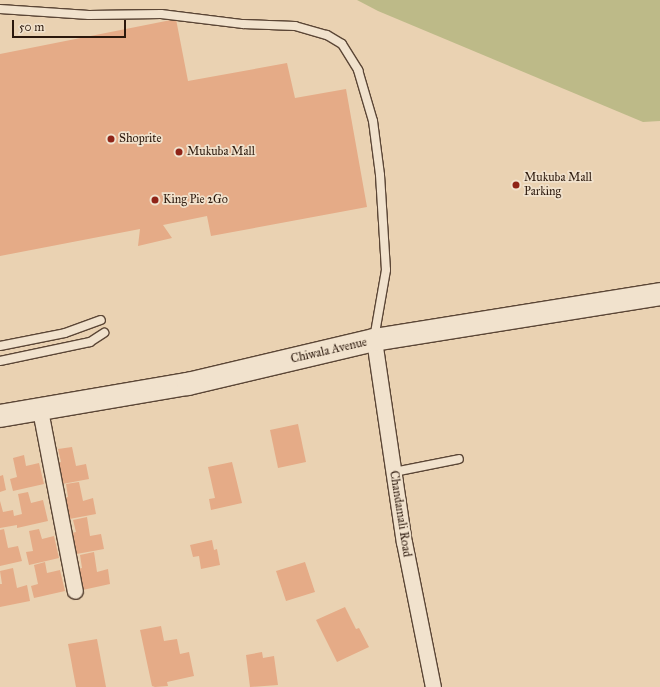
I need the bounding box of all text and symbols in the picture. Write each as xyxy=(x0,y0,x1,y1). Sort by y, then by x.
scale bar xyxy=(14,12,128,38)
text: 50 m xyxy=(19,20,44,34)
place label: Shoprite xyxy=(119,132,162,146)
marker: Shoprite xyxy=(106,134,116,144)
place label: Mukuba Mall xyxy=(187,145,255,159)
marker: Mukuba Mall xyxy=(174,147,184,157)
place label: Mukuba Mall Parking xyxy=(524,171,592,199)
marker: Mukuba Mall Parking xyxy=(511,180,521,190)
place label: King Pie 2Go xyxy=(163,193,228,207)
marker: King Pie 2Go xyxy=(150,195,160,205)
street label: Chiwala Avenue xyxy=(289,335,369,367)
street label: Chandamali Road xyxy=(386,470,414,558)

